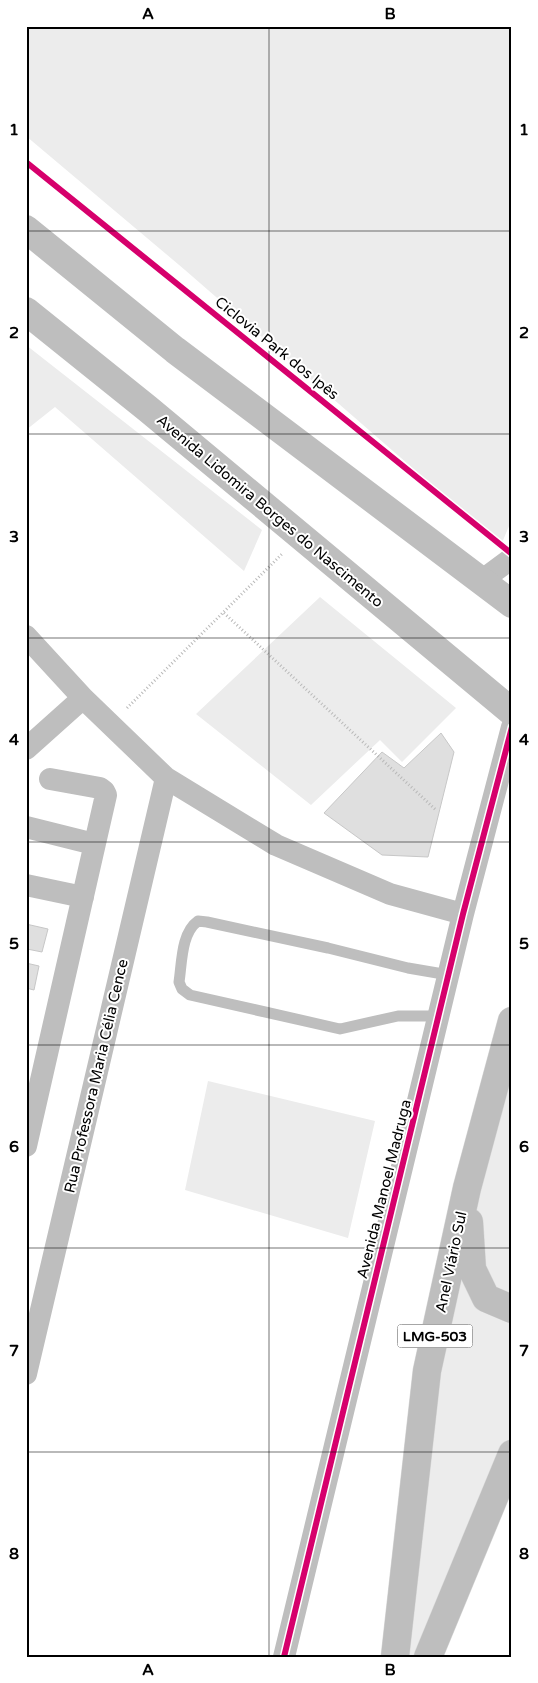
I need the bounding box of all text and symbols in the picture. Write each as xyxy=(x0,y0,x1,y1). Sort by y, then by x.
text: A xyxy=(142,4,154,24)
text: B xyxy=(384,4,396,24)
text: 1 xyxy=(9,120,19,140)
text: 1 xyxy=(519,120,529,140)
street label: Ciclovia Park dos Ipês xyxy=(212,293,342,403)
text: 2 xyxy=(9,323,19,343)
text: 2 xyxy=(519,323,529,343)
street label: Avenida Lidomira Borges do Nascimento xyxy=(153,411,387,611)
text: 3 xyxy=(9,527,19,547)
text: 3 xyxy=(519,527,529,547)
text: 4 xyxy=(9,730,19,750)
text: 4 xyxy=(519,730,529,750)
text: 5 xyxy=(9,934,19,954)
text: 5 xyxy=(519,934,529,954)
street label: Rua Professora Maria Célia Cence xyxy=(60,957,132,1195)
street label: Avenida Manoel Madruga xyxy=(353,1097,415,1281)
text: 6 xyxy=(9,1137,19,1157)
text: 6 xyxy=(519,1137,529,1157)
street label: Anel Viário Sul xyxy=(431,1210,471,1314)
road number: LMG-503 xyxy=(398,1324,472,1348)
text: 7 xyxy=(9,1341,19,1361)
text: 7 xyxy=(519,1341,529,1361)
text: 8 xyxy=(9,1544,19,1564)
text: 8 xyxy=(519,1544,529,1564)
text: A xyxy=(142,1660,154,1680)
text: B xyxy=(384,1660,396,1680)

